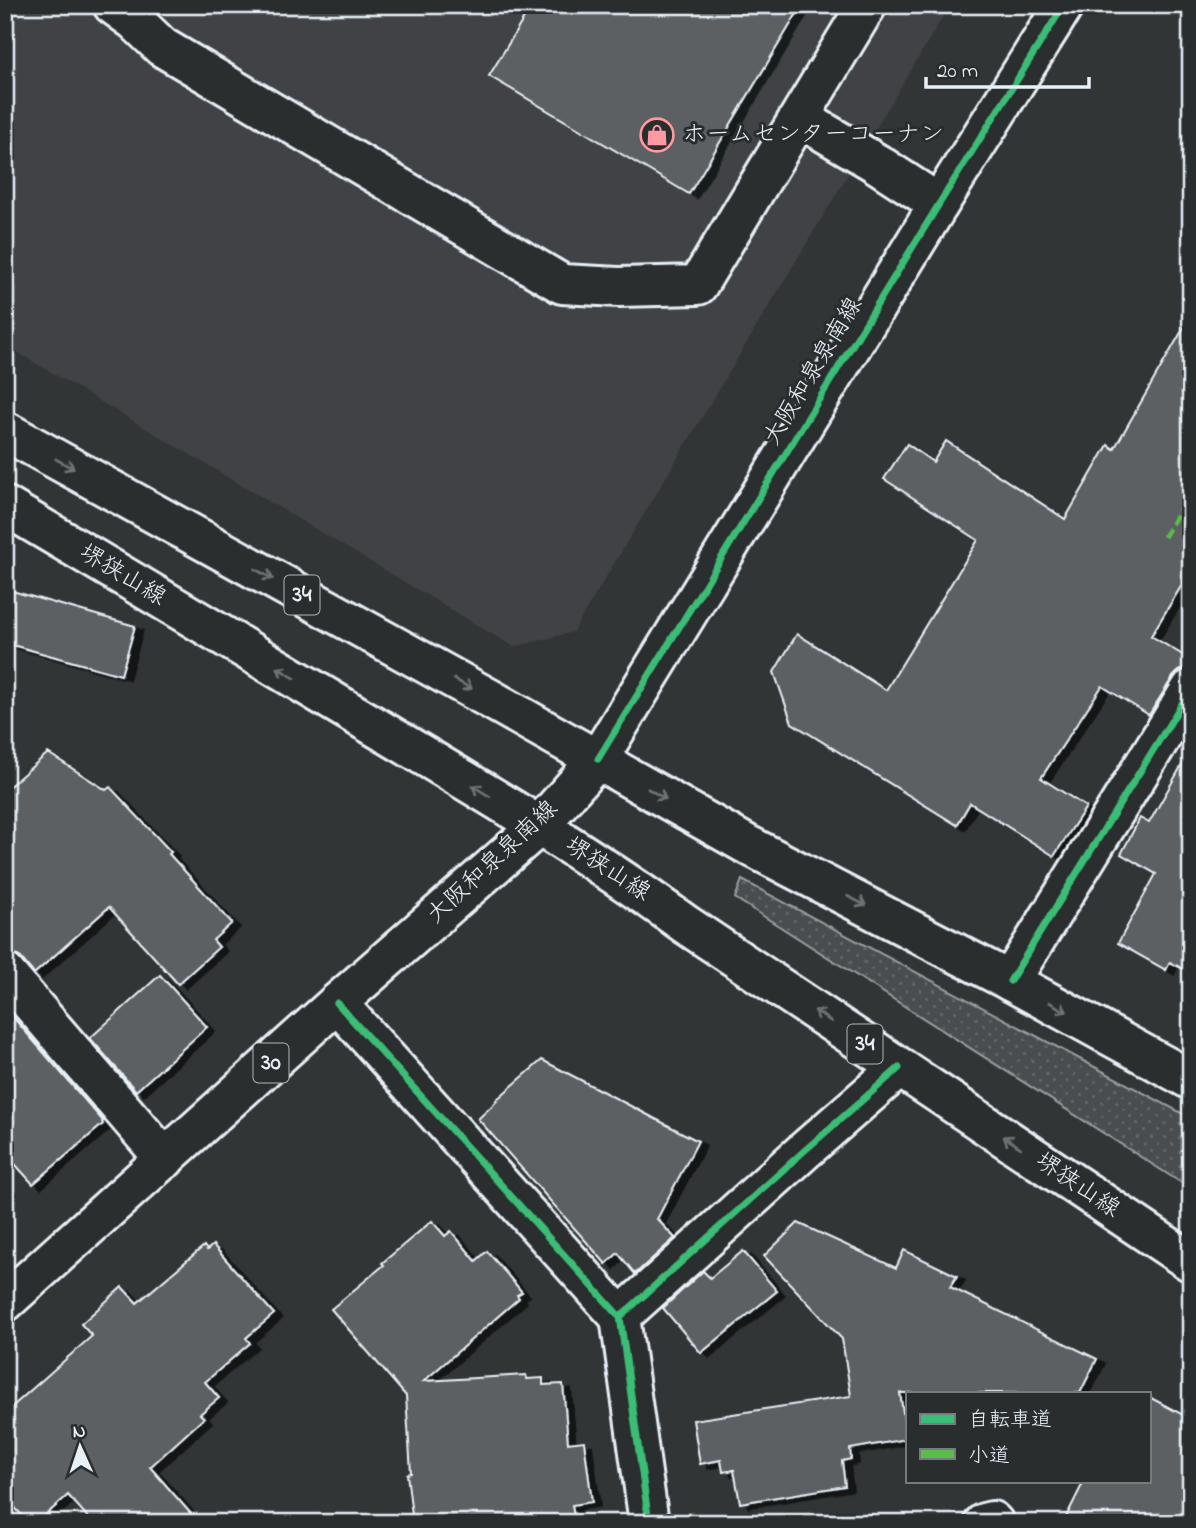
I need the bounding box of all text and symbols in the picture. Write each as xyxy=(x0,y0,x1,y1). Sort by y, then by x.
scale bar xyxy=(926,46,1089,90)
text: 20 m xyxy=(937,57,978,87)
shop icon: ホームセンターコーナン xyxy=(638,116,676,154)
place label: ホームセンターコーナン xyxy=(682,118,944,153)
street label: 大阪和泉泉南線 xyxy=(756,291,872,453)
one-way arrow xyxy=(54,458,75,471)
street label: 堺狭山線 xyxy=(72,536,172,616)
one-way arrow xyxy=(253,568,274,581)
road number: 34 xyxy=(284,576,320,614)
one-way arrow xyxy=(277,666,297,680)
one-way arrow xyxy=(453,677,473,691)
one-way arrow xyxy=(472,783,492,797)
one-way arrow xyxy=(646,787,666,801)
street label: 大阪和泉泉南線 xyxy=(420,793,566,933)
street label: 堺狭山線 xyxy=(557,829,657,911)
one-way arrow xyxy=(846,895,867,909)
one-way arrow xyxy=(1048,1000,1068,1014)
one-way arrow xyxy=(813,1009,833,1023)
road number: 34 xyxy=(848,1024,882,1064)
road number: 30 xyxy=(254,1044,288,1082)
one-way arrow xyxy=(1002,1135,1022,1149)
street label: 堺狭山線 xyxy=(1027,1145,1127,1227)
legend xyxy=(906,1392,1150,1482)
text: 自転車道 xyxy=(968,1406,1052,1436)
north arrow xyxy=(46,1412,116,1482)
text: N xyxy=(72,1419,87,1446)
text: 小道 xyxy=(968,1442,1010,1472)

